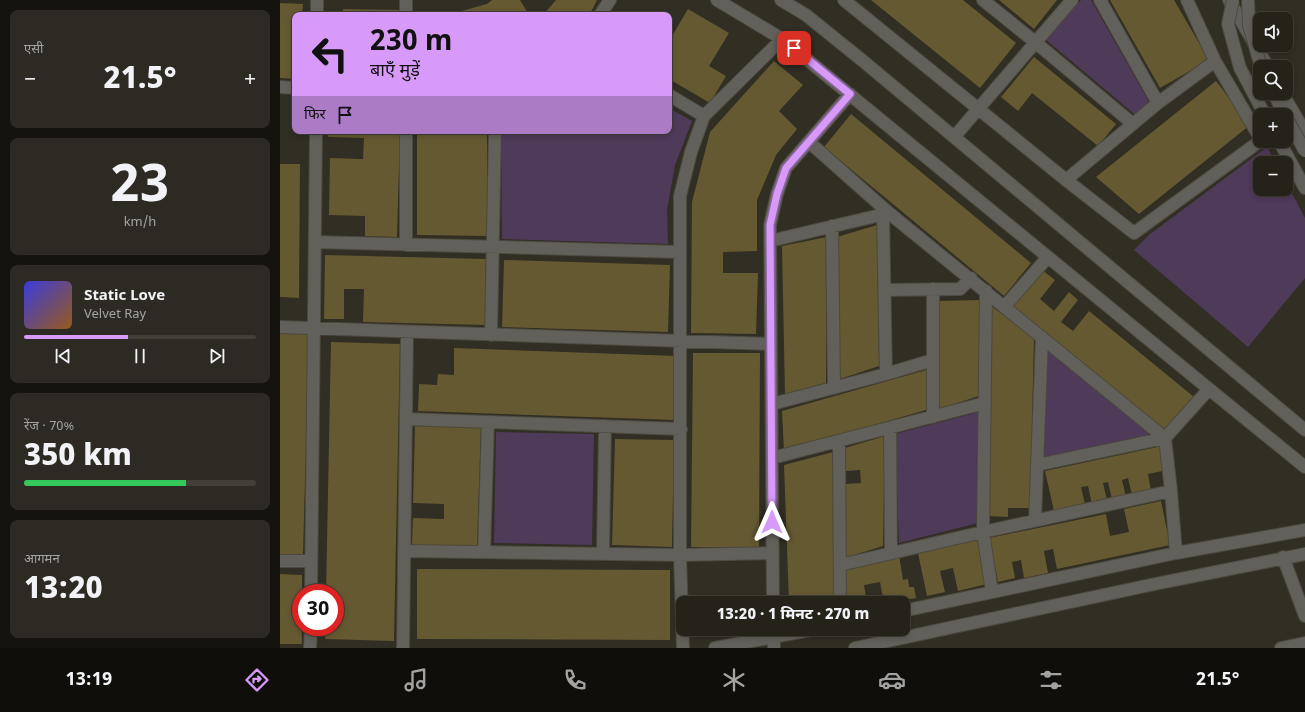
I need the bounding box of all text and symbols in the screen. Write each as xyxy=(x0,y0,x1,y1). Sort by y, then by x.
map controls xyxy=(1253,12,1293,196)
button: sound xyxy=(1253,12,1293,52)
text: 230 m xyxy=(370,25,452,61)
icon: left xyxy=(304,28,356,80)
pin xyxy=(777,31,811,65)
icon: arrive xyxy=(783,37,805,59)
text: एसी xyxy=(24,41,43,58)
text: बाएँ मुड़ें xyxy=(370,60,420,83)
button: search xyxy=(1253,60,1293,100)
text: 21.5° xyxy=(104,61,176,100)
text: − xyxy=(24,66,36,95)
text: + xyxy=(244,66,256,95)
icon: arrive xyxy=(334,104,356,126)
text: फिर xyxy=(304,106,326,125)
button: + xyxy=(1253,108,1293,148)
text: 23 xyxy=(111,154,169,222)
button: − xyxy=(1253,156,1293,196)
text: km/h xyxy=(124,214,156,231)
text: Static Love xyxy=(84,287,165,306)
text: Velvet Ray xyxy=(84,306,146,323)
icon: previous xyxy=(52,345,74,367)
icon: pause xyxy=(129,345,151,367)
icon: next xyxy=(206,345,228,367)
text: रेंज · 70% xyxy=(24,418,74,435)
text: 350 km xyxy=(24,438,132,477)
position arrow xyxy=(751,501,793,543)
text: आगमन xyxy=(24,551,60,568)
text: 13:20 xyxy=(24,571,103,610)
speed limit sign: 30 xyxy=(292,584,344,636)
text: 13:20 · 1 मिनट · 270 m xyxy=(717,606,869,625)
icon: directions xyxy=(243,666,271,694)
icon: music xyxy=(402,666,430,694)
icon: phone xyxy=(561,666,589,694)
icon: climate xyxy=(720,666,748,694)
icon: car xyxy=(878,666,906,694)
icon: filters xyxy=(1037,666,1065,694)
text: 13:19 xyxy=(65,669,112,692)
text: 21.5° xyxy=(1196,669,1239,692)

